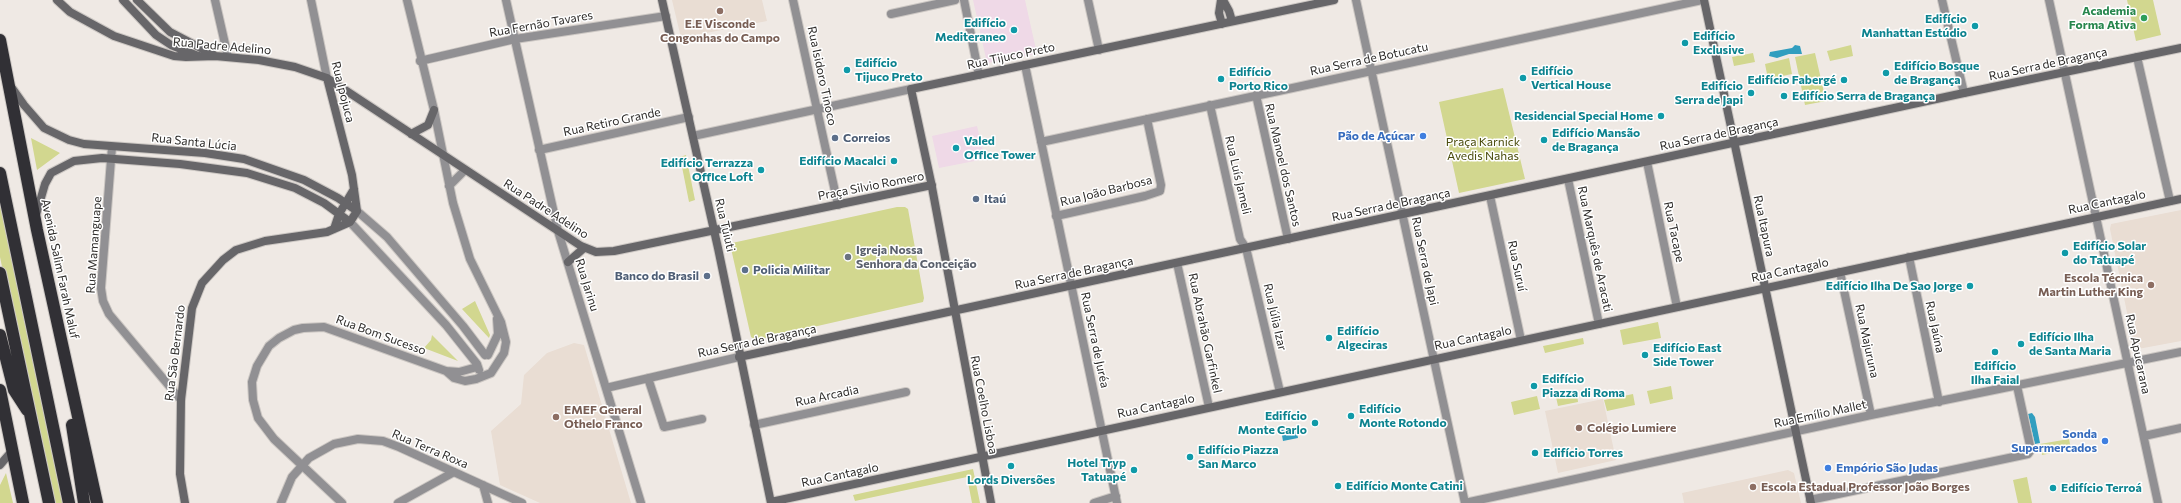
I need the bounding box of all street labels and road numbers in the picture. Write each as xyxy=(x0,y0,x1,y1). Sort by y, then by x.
street label: Rua Fernão Tavares xyxy=(488,8,594,40)
street label: Rua Isidoro Tinoco xyxy=(804,25,840,127)
street label: Rua Padre Adelino xyxy=(172,35,272,57)
street label: Rua Serra de Botucatu xyxy=(1309,39,1429,79)
street label: Rua Tijuco Preto xyxy=(966,40,1056,72)
street label: Rua Serra de Bragança xyxy=(1987,44,2109,84)
street label: Rua Ipojuca xyxy=(328,60,358,124)
street label: Rua Manoel dos Santos xyxy=(1262,102,1304,228)
street label: Rua Retiro Grande xyxy=(562,105,662,139)
street label: Rua Serra de Bragança xyxy=(1658,114,1780,154)
street label: Rua Santa Lúcia xyxy=(151,130,237,154)
street label: Rua Luís Jameli xyxy=(1222,134,1254,216)
street label: Praça Silvio Romero xyxy=(817,169,925,203)
street label: Rua João Barbosa xyxy=(1059,173,1153,209)
street label: Rua Padre Adelino xyxy=(501,176,591,242)
street label: Rua Serra de Bragança xyxy=(1330,185,1452,225)
street label: Rua Marquês de Aracati xyxy=(1575,185,1615,313)
street label: Rua Cantagalo xyxy=(2067,187,2147,217)
street label: Rua Itapura xyxy=(1750,194,1778,258)
street label: Rua Mamanguape xyxy=(83,196,105,294)
street label: Rua Tuiuti xyxy=(712,197,738,253)
street label: Avenida Salim Farah Maluf xyxy=(38,198,82,340)
street label: Rua Tacape xyxy=(1661,200,1687,264)
street label: Rua Serra de Japi xyxy=(1409,215,1441,307)
street label: Rua Suruí xyxy=(1505,239,1529,293)
street label: Rua Serra de Bragança xyxy=(1013,253,1135,293)
street label: Rua Cantagalo xyxy=(1750,255,1830,285)
street label: Rua Jarinu xyxy=(572,257,602,313)
street label: Rua Abrahão Garfinkel xyxy=(1185,272,1225,394)
street label: Rua Júlia Izar xyxy=(1260,282,1290,352)
street label: Rua Serra de Juréa xyxy=(1078,291,1112,389)
street label: Rua Jaúna xyxy=(1922,300,1948,354)
street label: Rua Majuruna xyxy=(1852,303,1882,379)
street label: Rua São Bernardo xyxy=(162,304,188,402)
street label: Rua Bom Sucesso xyxy=(334,312,428,358)
street label: Rua Apucarana xyxy=(2122,313,2154,395)
street label: Rua Serra de Bragança xyxy=(696,321,818,361)
street label: Rua Cantagalo xyxy=(1433,323,1513,353)
street label: Rua Coelho Lisboa xyxy=(967,354,1001,456)
street label: Rua Arcadia xyxy=(794,382,860,410)
street label: Rua Cantagalo xyxy=(1116,391,1196,421)
street label: Rua Emílio Mallet xyxy=(1772,397,1868,431)
street label: Rua Terra Roxa xyxy=(390,426,470,472)
street label: Rua Cantagalo xyxy=(800,460,880,490)

